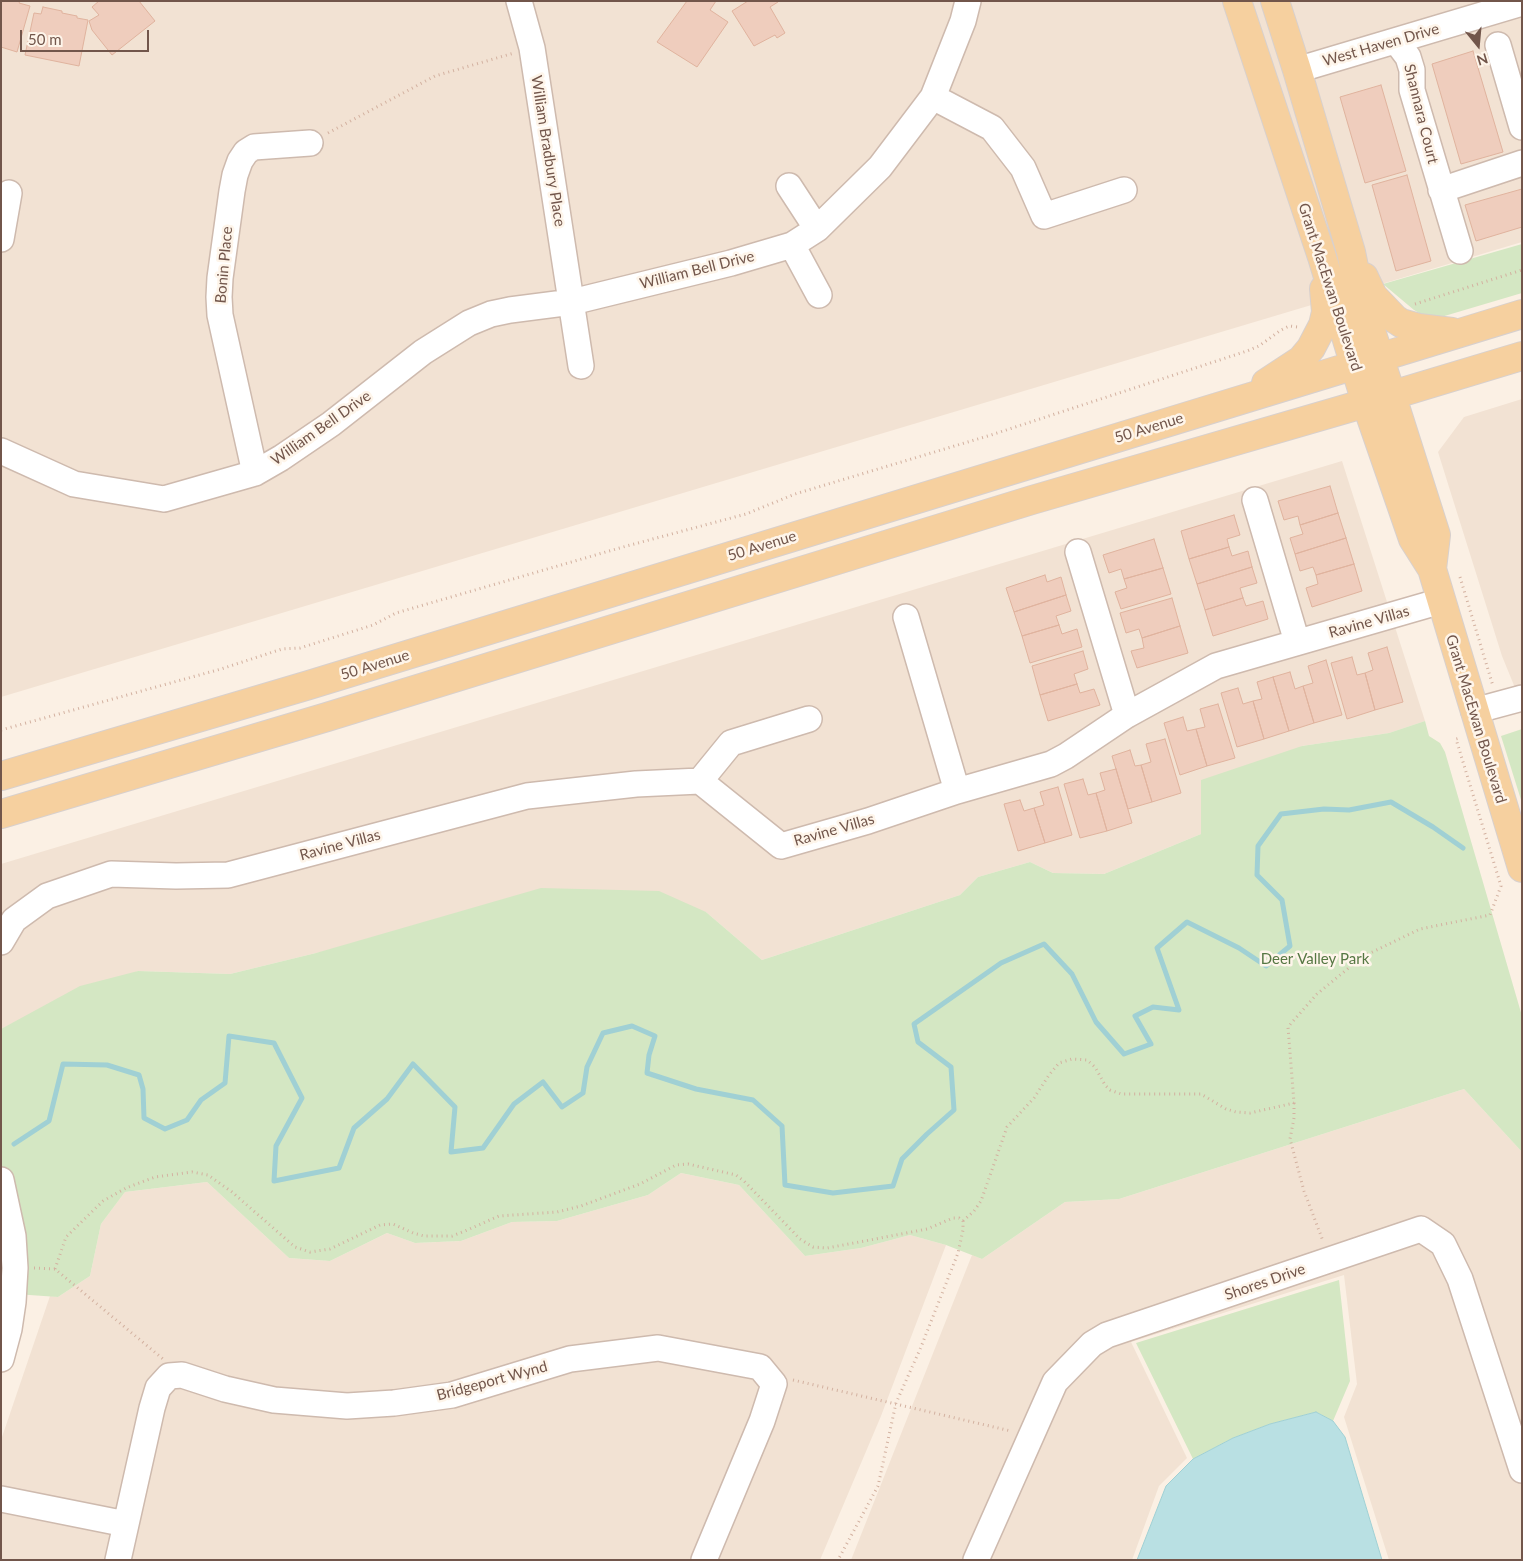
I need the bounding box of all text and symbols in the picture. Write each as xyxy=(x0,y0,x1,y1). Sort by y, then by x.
scale bar xyxy=(22,20,151,52)
street label: West Haven Drive xyxy=(1321,20,1441,70)
north arrow xyxy=(1453,20,1503,70)
text: 50 m xyxy=(28,30,62,48)
text: N xyxy=(1475,50,1490,70)
street label: Shannara Court xyxy=(1400,62,1442,166)
street label: William Bradbury Place xyxy=(527,74,569,228)
street label: Grant MacEwan Boulevard xyxy=(1294,201,1366,373)
street label: Bonin Place xyxy=(212,226,236,304)
street label: William Bell Drive xyxy=(638,247,756,293)
street label: William Bell Drive xyxy=(268,387,374,469)
street label: 50 Avenue xyxy=(1112,409,1186,447)
street label: 50 Avenue xyxy=(725,527,799,565)
street label: Ravine Villas xyxy=(1327,602,1411,642)
street label: Grant MacEwan Boulevard xyxy=(1442,632,1510,806)
street label: 50 Avenue xyxy=(338,646,412,684)
street label: Ravine Villas xyxy=(792,810,876,850)
street label: Ravine Villas xyxy=(298,826,382,864)
park label: Deer Valley Park xyxy=(1261,950,1369,968)
street label: Shores Drive xyxy=(1222,1260,1308,1304)
street label: Bridgeport Wynd xyxy=(435,1358,549,1404)

